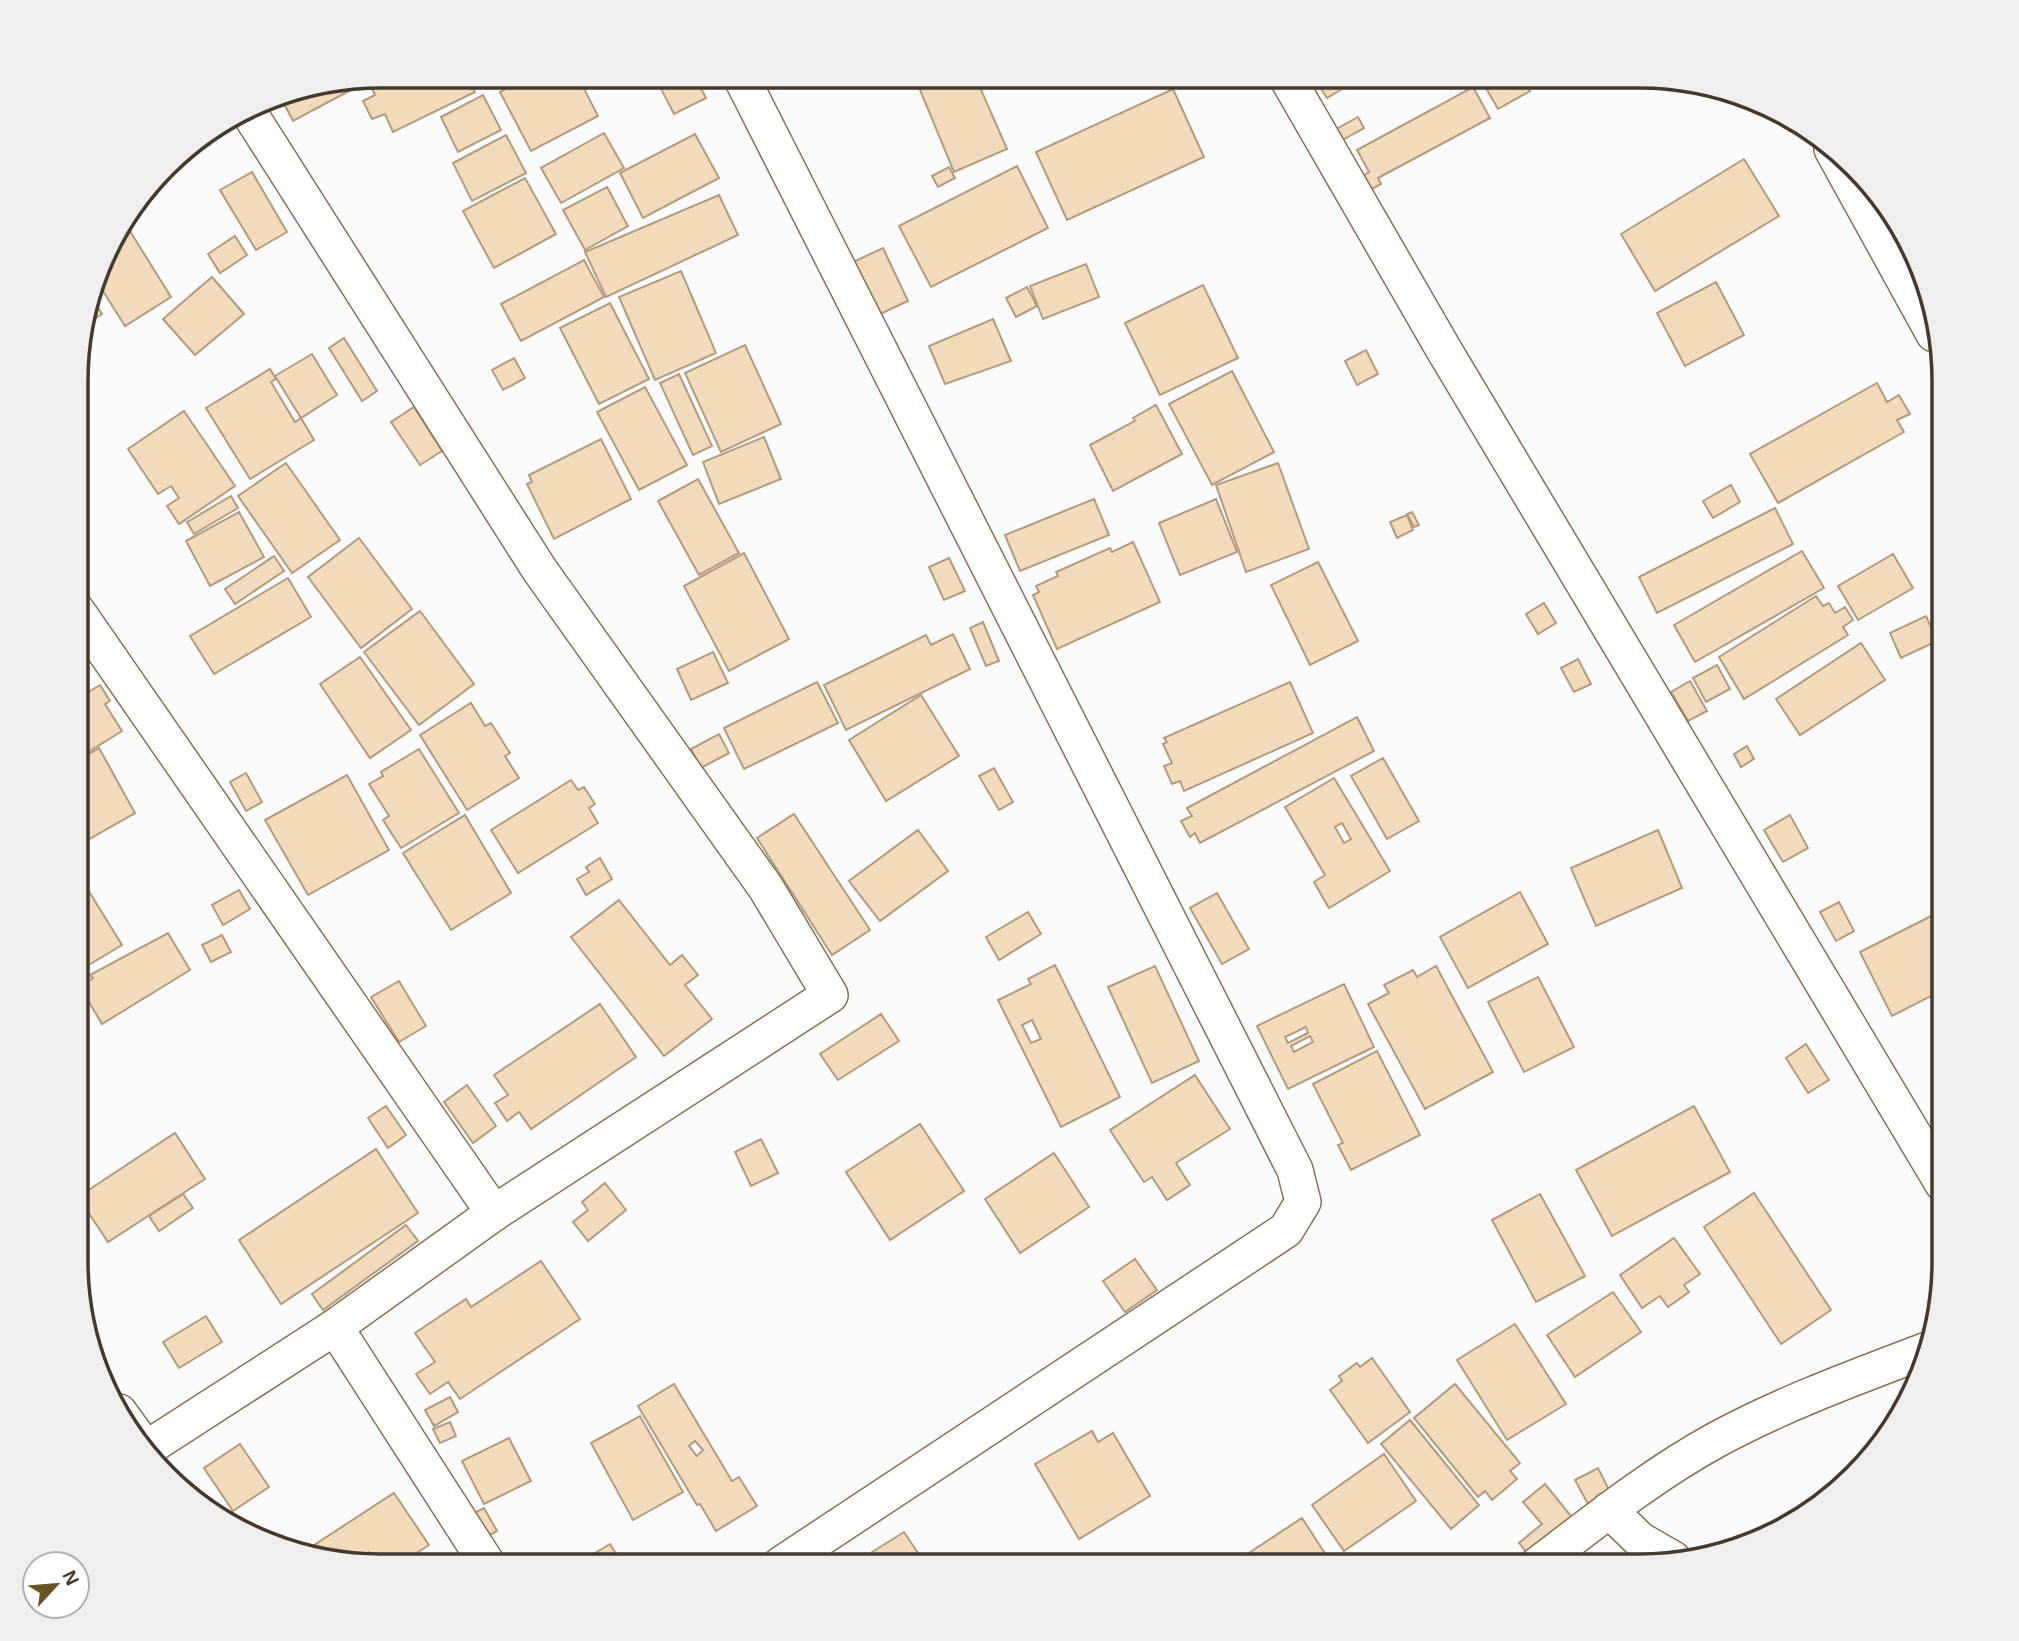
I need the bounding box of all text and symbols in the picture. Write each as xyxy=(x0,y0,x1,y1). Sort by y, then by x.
north arrow xyxy=(21,1550,91,1620)
text: N xyxy=(58,1567,83,1589)

